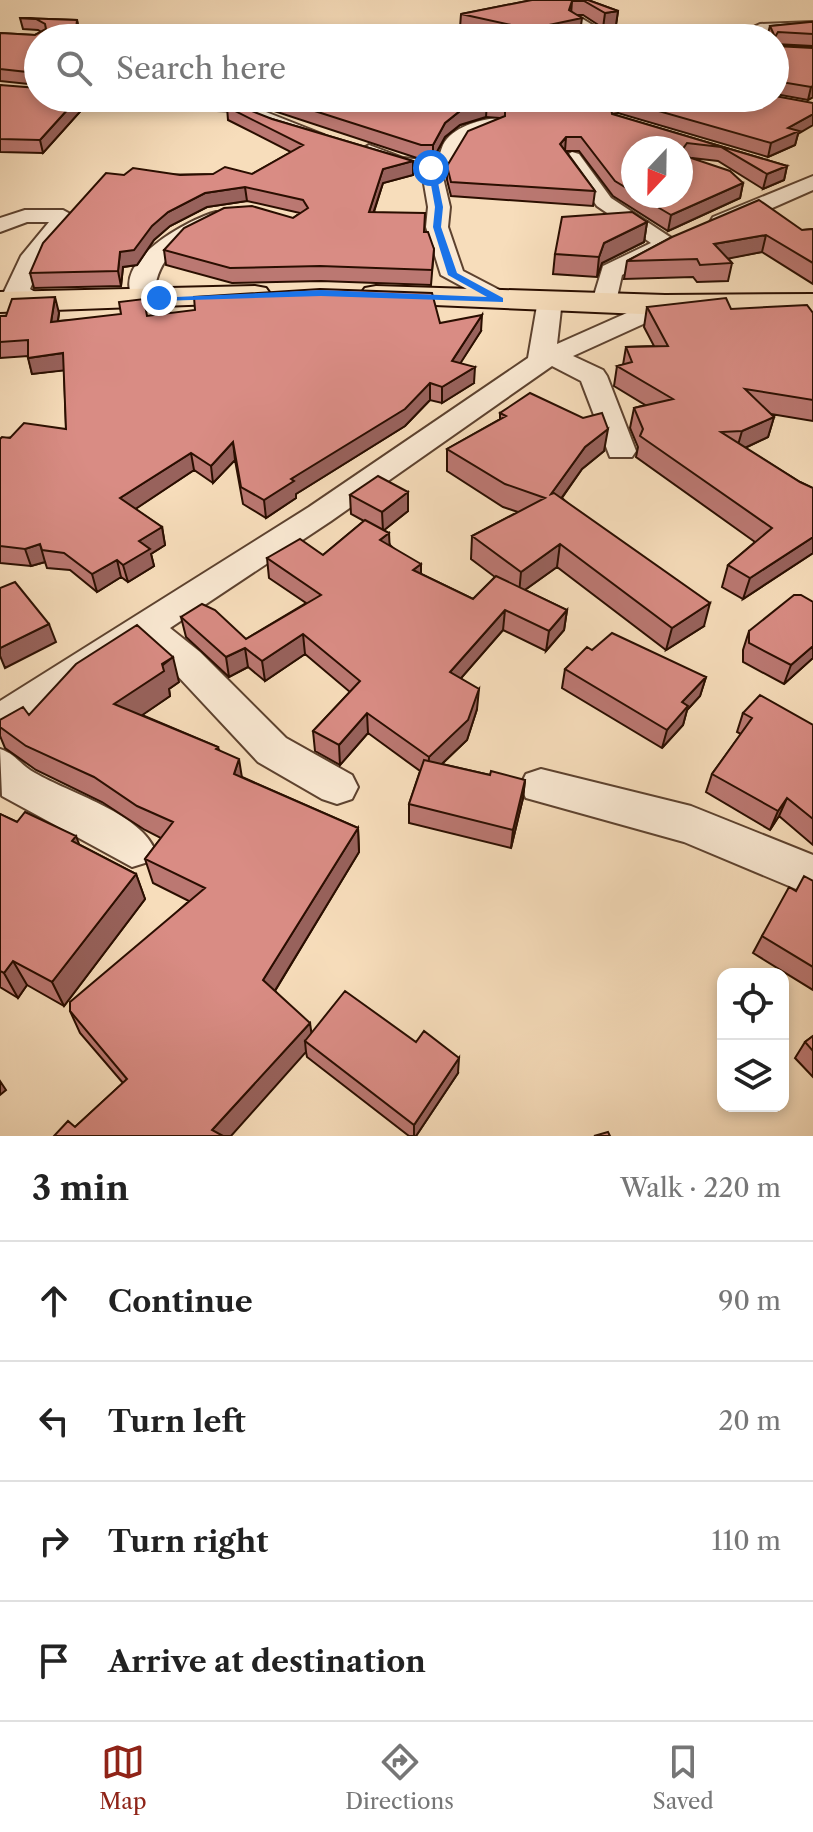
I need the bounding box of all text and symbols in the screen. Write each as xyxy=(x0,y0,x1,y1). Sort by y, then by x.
search box xyxy=(24,24,789,112)
icon: search xyxy=(52,46,96,90)
text: Search here xyxy=(116,50,286,87)
north arrow xyxy=(621,136,693,208)
route start xyxy=(413,150,449,186)
route end xyxy=(141,280,177,316)
map controls xyxy=(717,968,789,1112)
button: locate xyxy=(717,968,789,1040)
button: layers xyxy=(717,1040,789,1112)
text: 3 min xyxy=(32,1167,129,1209)
text: Walk · 220 m xyxy=(620,1172,781,1204)
icon: ahead xyxy=(32,1279,76,1323)
text: Continue xyxy=(108,1283,253,1320)
text: 90 m xyxy=(718,1285,781,1317)
icon: left xyxy=(32,1399,76,1443)
text: Turn left xyxy=(108,1403,245,1440)
text: 20 m xyxy=(718,1405,781,1437)
icon: right xyxy=(32,1519,76,1563)
text: Turn right xyxy=(108,1523,268,1560)
text: 110 m xyxy=(712,1525,781,1557)
icon: arrive xyxy=(32,1639,76,1683)
text: Arrive at destination xyxy=(108,1643,426,1680)
tab: Map xyxy=(99,1740,147,1815)
tab: Directions xyxy=(345,1740,454,1815)
tab: Saved xyxy=(653,1740,714,1815)

